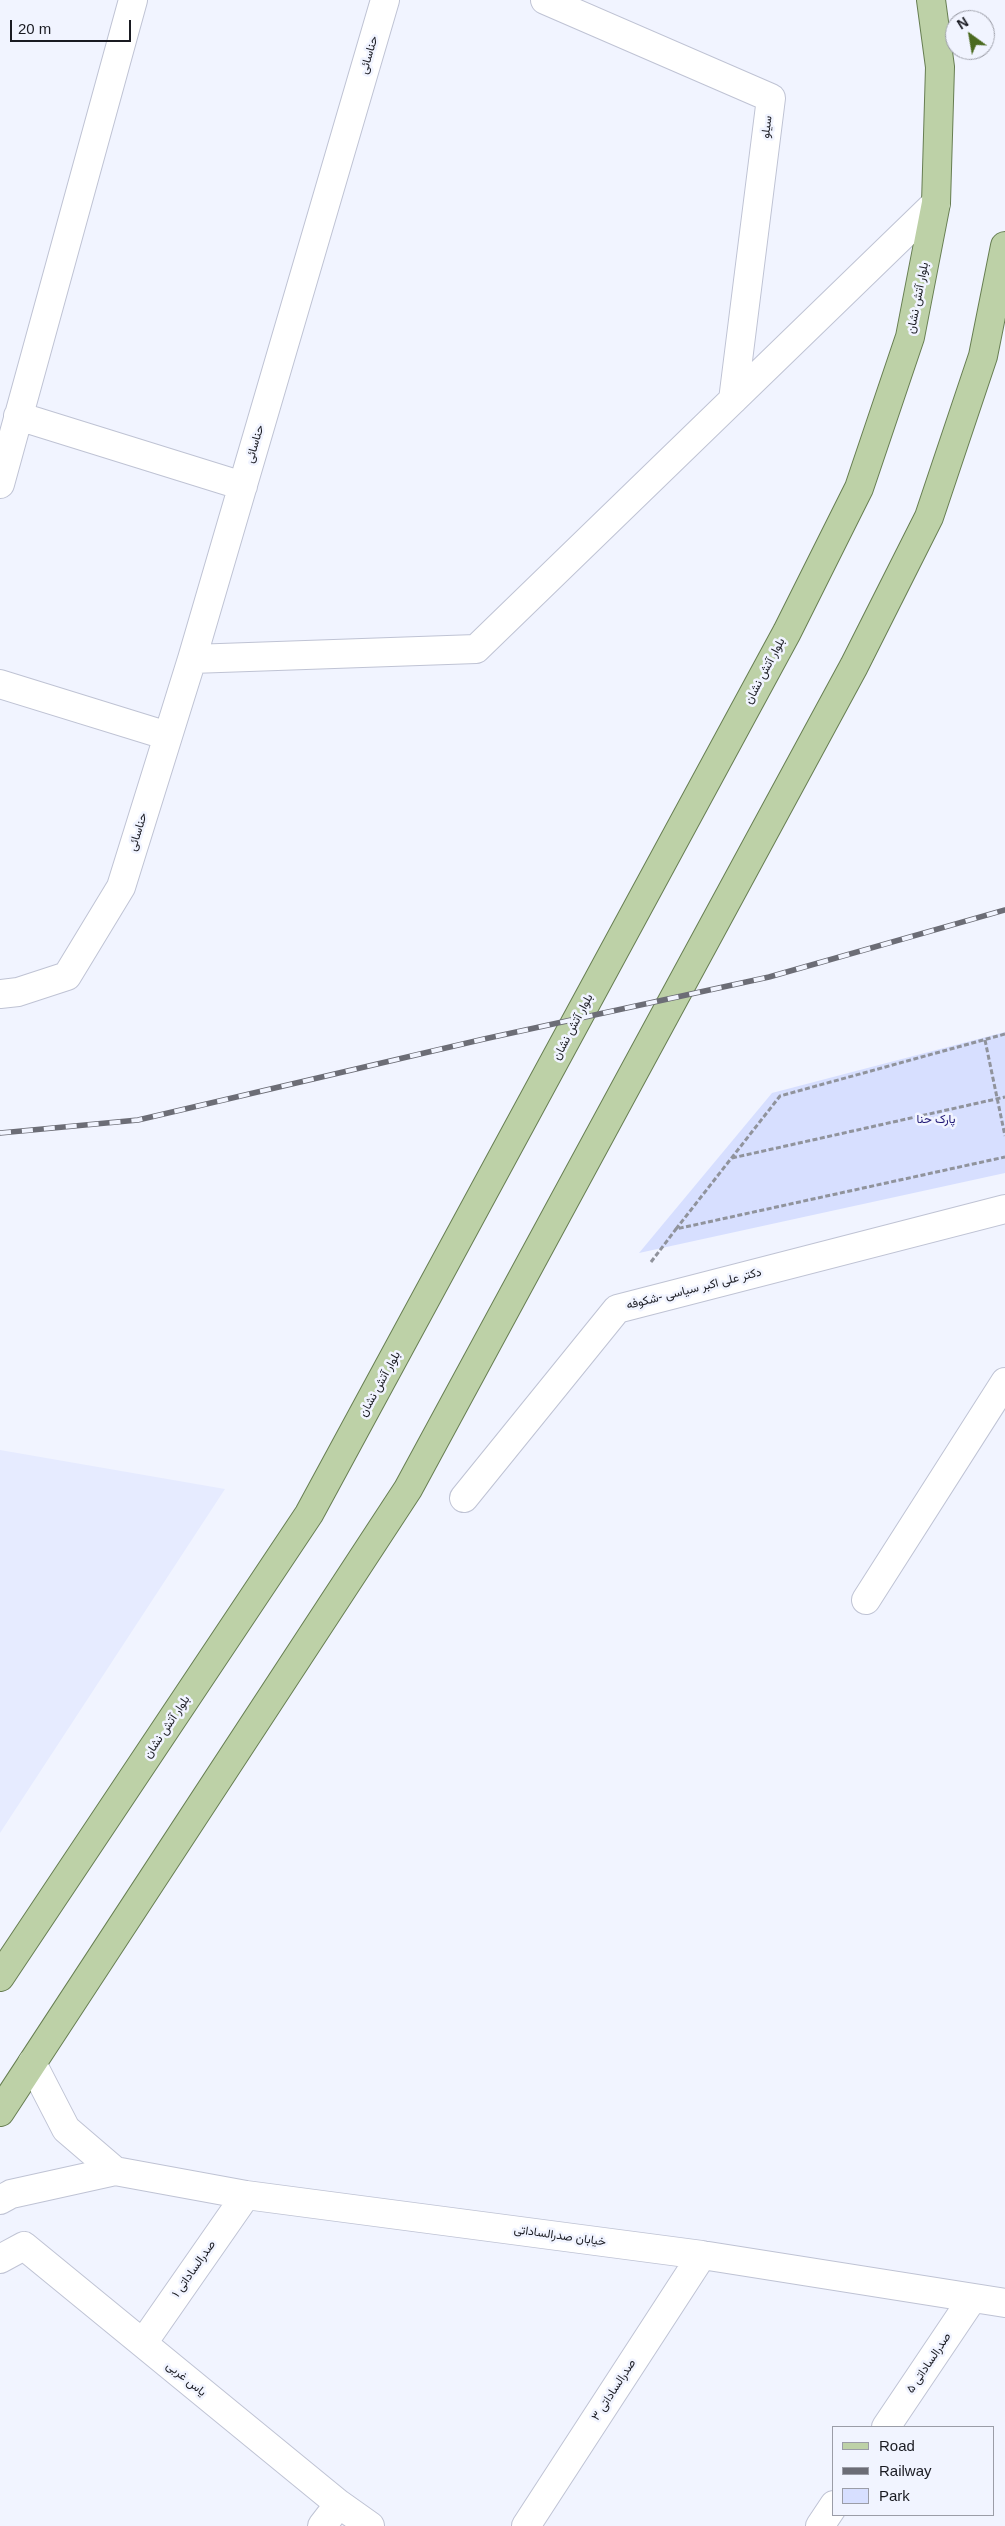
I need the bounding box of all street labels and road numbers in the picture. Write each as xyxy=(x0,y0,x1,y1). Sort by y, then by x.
street label: حناسائی xyxy=(357,34,381,76)
street label: سیلو xyxy=(758,115,776,139)
street label: بلوار آتش نشان xyxy=(904,261,932,335)
street label: حناسائی xyxy=(243,423,267,465)
street label: بلوار آتش نشان xyxy=(742,636,788,706)
street label: حناسائی xyxy=(125,811,151,853)
street label: بلوار آتش نشان xyxy=(550,992,596,1062)
street label: دکتر علی اکبر سیاسی -شکوفه xyxy=(625,1265,763,1313)
street label: بلوار آتش نشان xyxy=(356,1349,404,1419)
street label: بلوار آتش نشان xyxy=(141,1693,193,1761)
street label: خیابان صدرالساداتی xyxy=(513,2222,607,2250)
street label: صدرالساداتی ۱ xyxy=(169,2238,219,2300)
street label: صدرالساداتی ۵ xyxy=(904,2330,954,2396)
street label: صدرالساداتی ۳ xyxy=(589,2357,639,2423)
street label: یاس غربی xyxy=(163,2358,209,2400)

